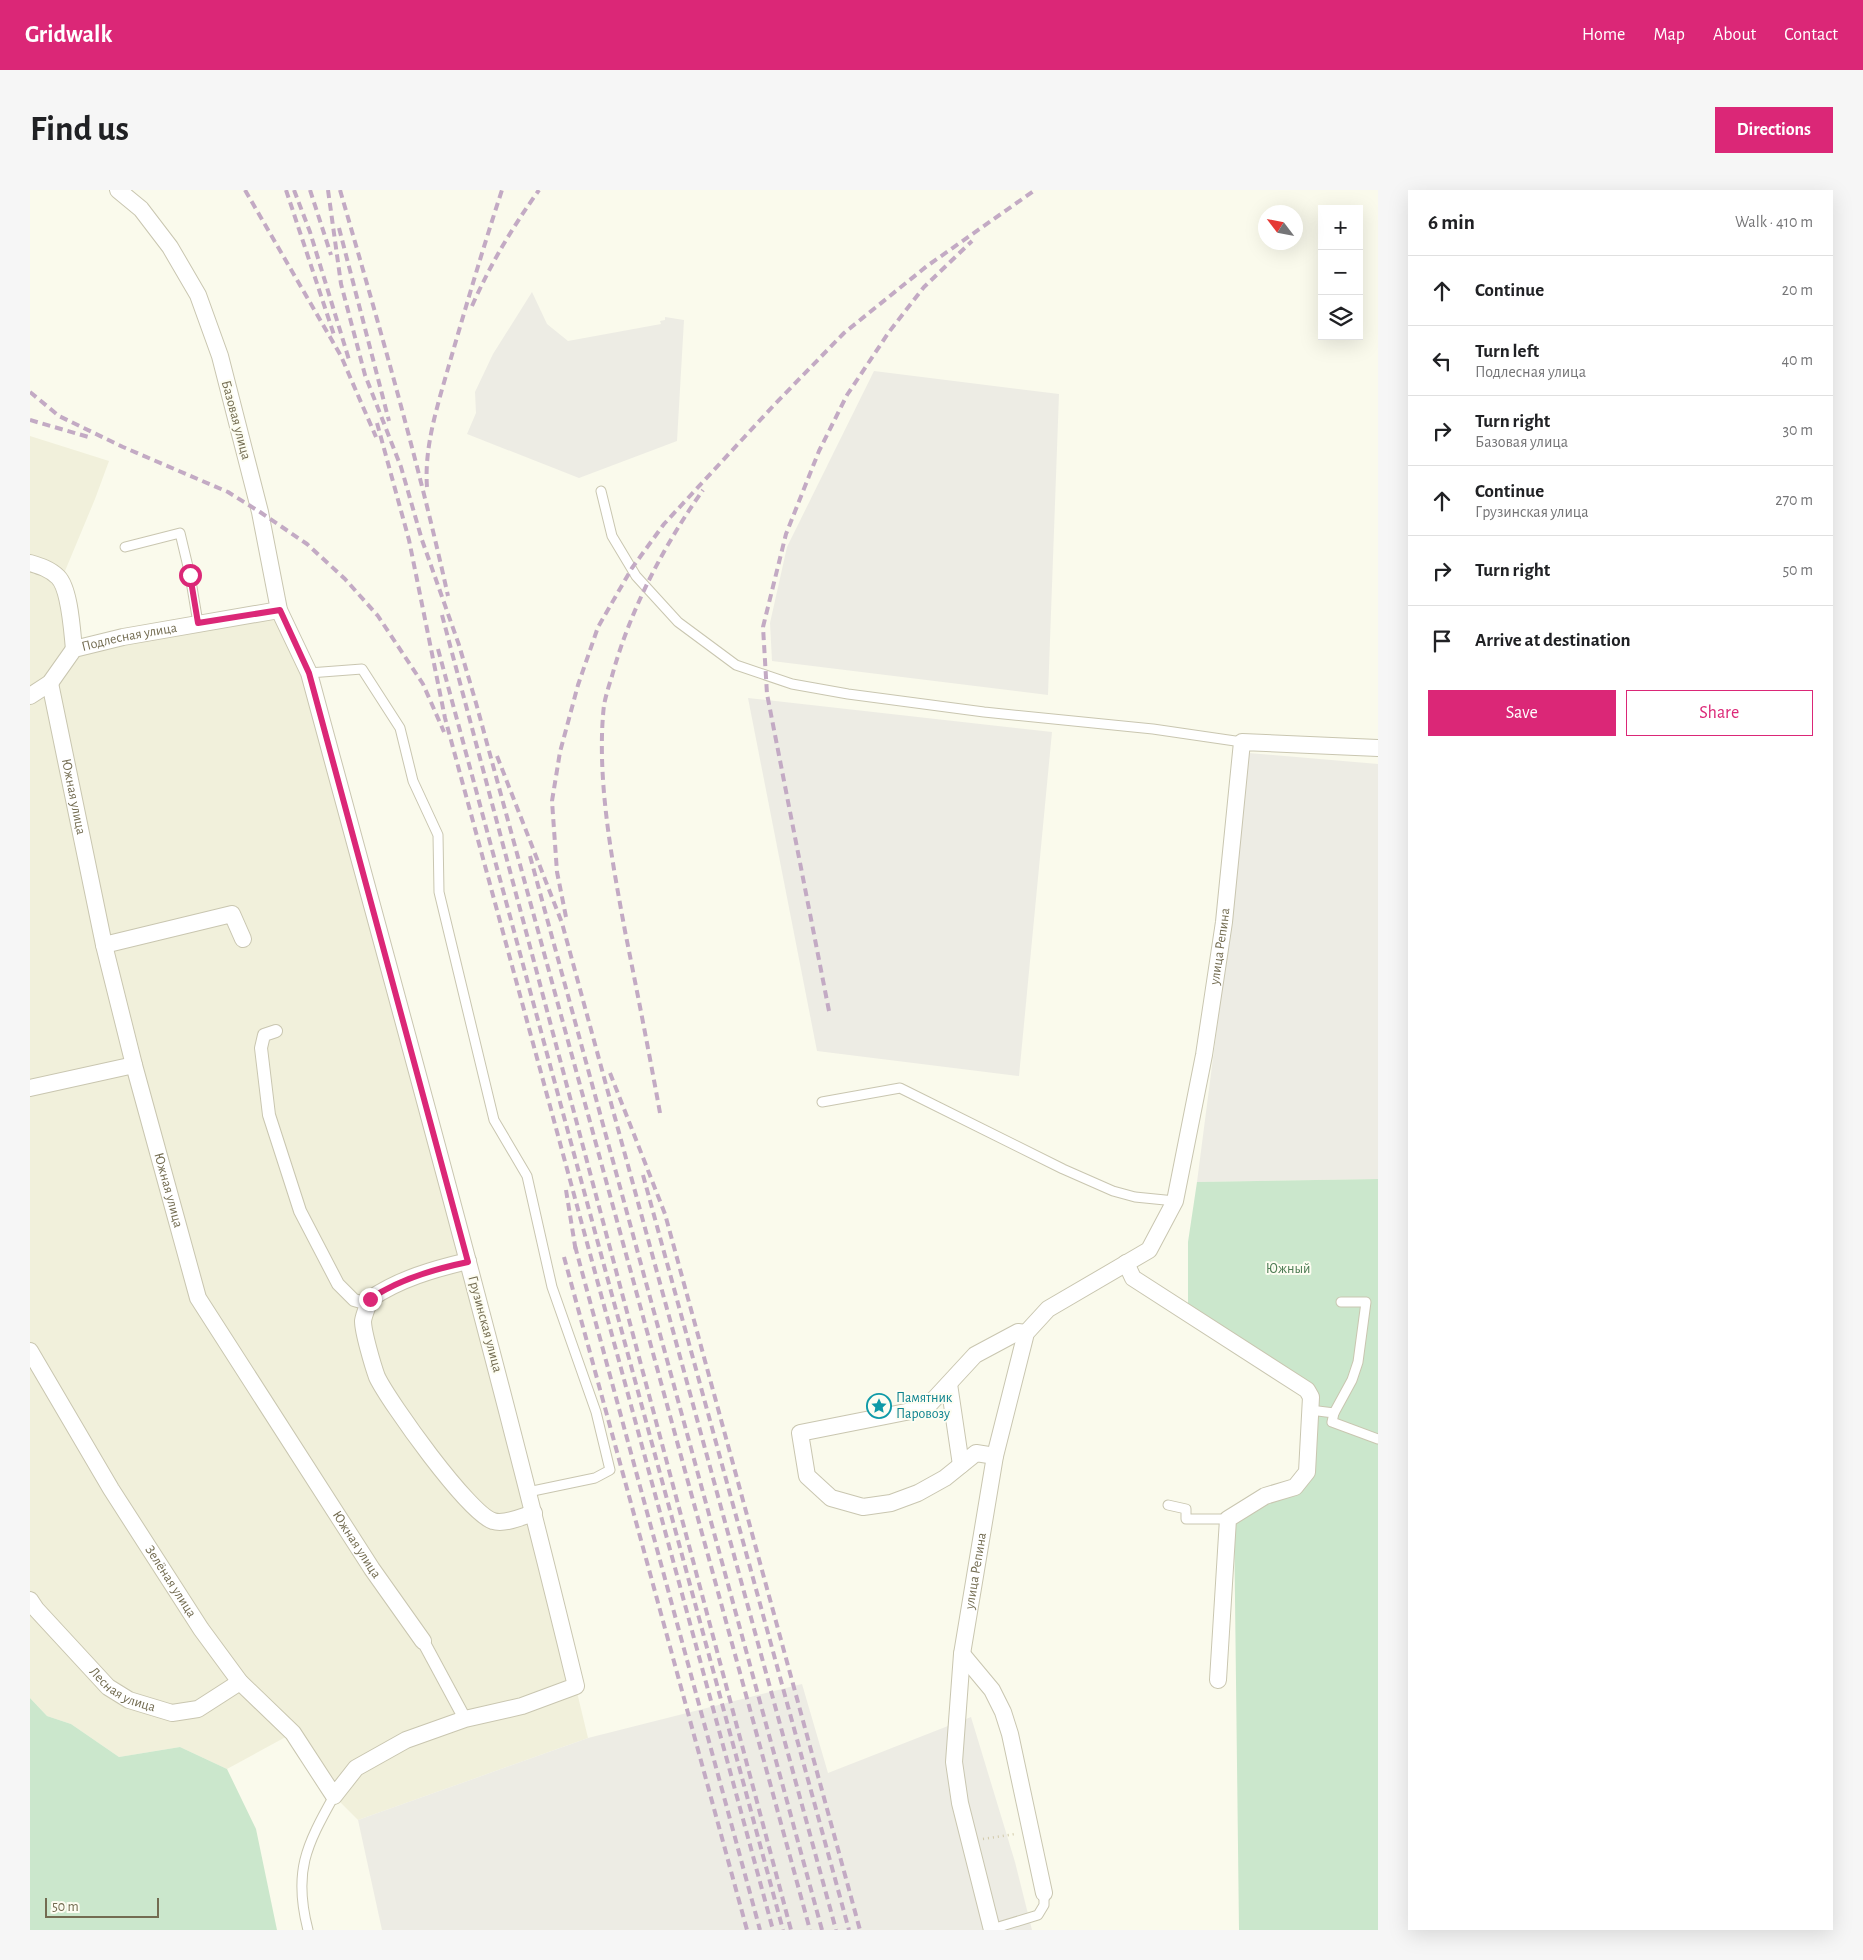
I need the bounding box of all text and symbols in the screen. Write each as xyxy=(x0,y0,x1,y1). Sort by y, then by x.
text: Gridwalk xyxy=(25,23,112,47)
text: Home xyxy=(1582,26,1625,44)
text: Map xyxy=(1653,26,1685,44)
text: About xyxy=(1713,26,1756,44)
text: Contact xyxy=(1784,26,1838,44)
button: Directions xyxy=(1715,107,1833,153)
text: Find us xyxy=(30,112,129,147)
north arrow xyxy=(1258,205,1303,250)
map controls xyxy=(1318,205,1363,340)
button: + xyxy=(1318,205,1363,250)
text: 6 min xyxy=(1428,212,1475,233)
text: Walk · 410 m xyxy=(1735,214,1813,230)
button: − xyxy=(1318,250,1363,295)
icon: ahead xyxy=(1428,277,1456,305)
text: Continue xyxy=(1475,281,1544,300)
text: 20 m xyxy=(1782,282,1813,298)
button: layers xyxy=(1318,295,1363,340)
text: Turn left xyxy=(1475,342,1539,361)
icon: left xyxy=(1428,347,1456,375)
text: 40 m xyxy=(1781,352,1813,368)
text: Подлесная улица xyxy=(1475,364,1586,380)
street label: Базовая улица xyxy=(219,379,253,462)
text: Turn right xyxy=(1475,412,1550,431)
icon: right xyxy=(1428,417,1456,445)
text: 30 m xyxy=(1783,422,1813,438)
text: Базовая улица xyxy=(1475,434,1568,450)
text: Continue xyxy=(1475,482,1544,501)
icon: ahead xyxy=(1428,487,1456,515)
text: 270 m xyxy=(1775,492,1813,508)
text: Грузинская улица xyxy=(1475,504,1589,520)
icon: right xyxy=(1428,557,1456,585)
text: Turn right xyxy=(1475,561,1550,580)
text: 50 m xyxy=(1782,562,1813,578)
route start xyxy=(179,564,202,587)
street label: Подлесная улица xyxy=(80,621,179,654)
icon: arrive xyxy=(1428,627,1456,655)
text: Arrive at destination xyxy=(1475,631,1631,650)
button: Save xyxy=(1428,690,1616,736)
button: Share xyxy=(1626,690,1813,736)
street label: Южная улица xyxy=(59,757,88,836)
street label: улица Репина xyxy=(1208,907,1232,987)
street label: Южная улица xyxy=(151,1151,186,1230)
park label: Южный xyxy=(1266,1262,1310,1276)
street label: Грузинская улица xyxy=(465,1274,505,1374)
route end xyxy=(359,1288,382,1311)
place label: Памятник Паровозу xyxy=(896,1391,953,1421)
place icon: Памятник Паровозу xyxy=(866,1393,892,1419)
street label: Южная улица xyxy=(330,1508,384,1582)
street label: улица Репина xyxy=(962,1531,989,1611)
street label: Зелёная улица xyxy=(142,1543,199,1621)
street label: Лесная улица xyxy=(87,1665,158,1715)
scale bar xyxy=(45,1895,159,1918)
text: 50 m xyxy=(52,1900,79,1914)

